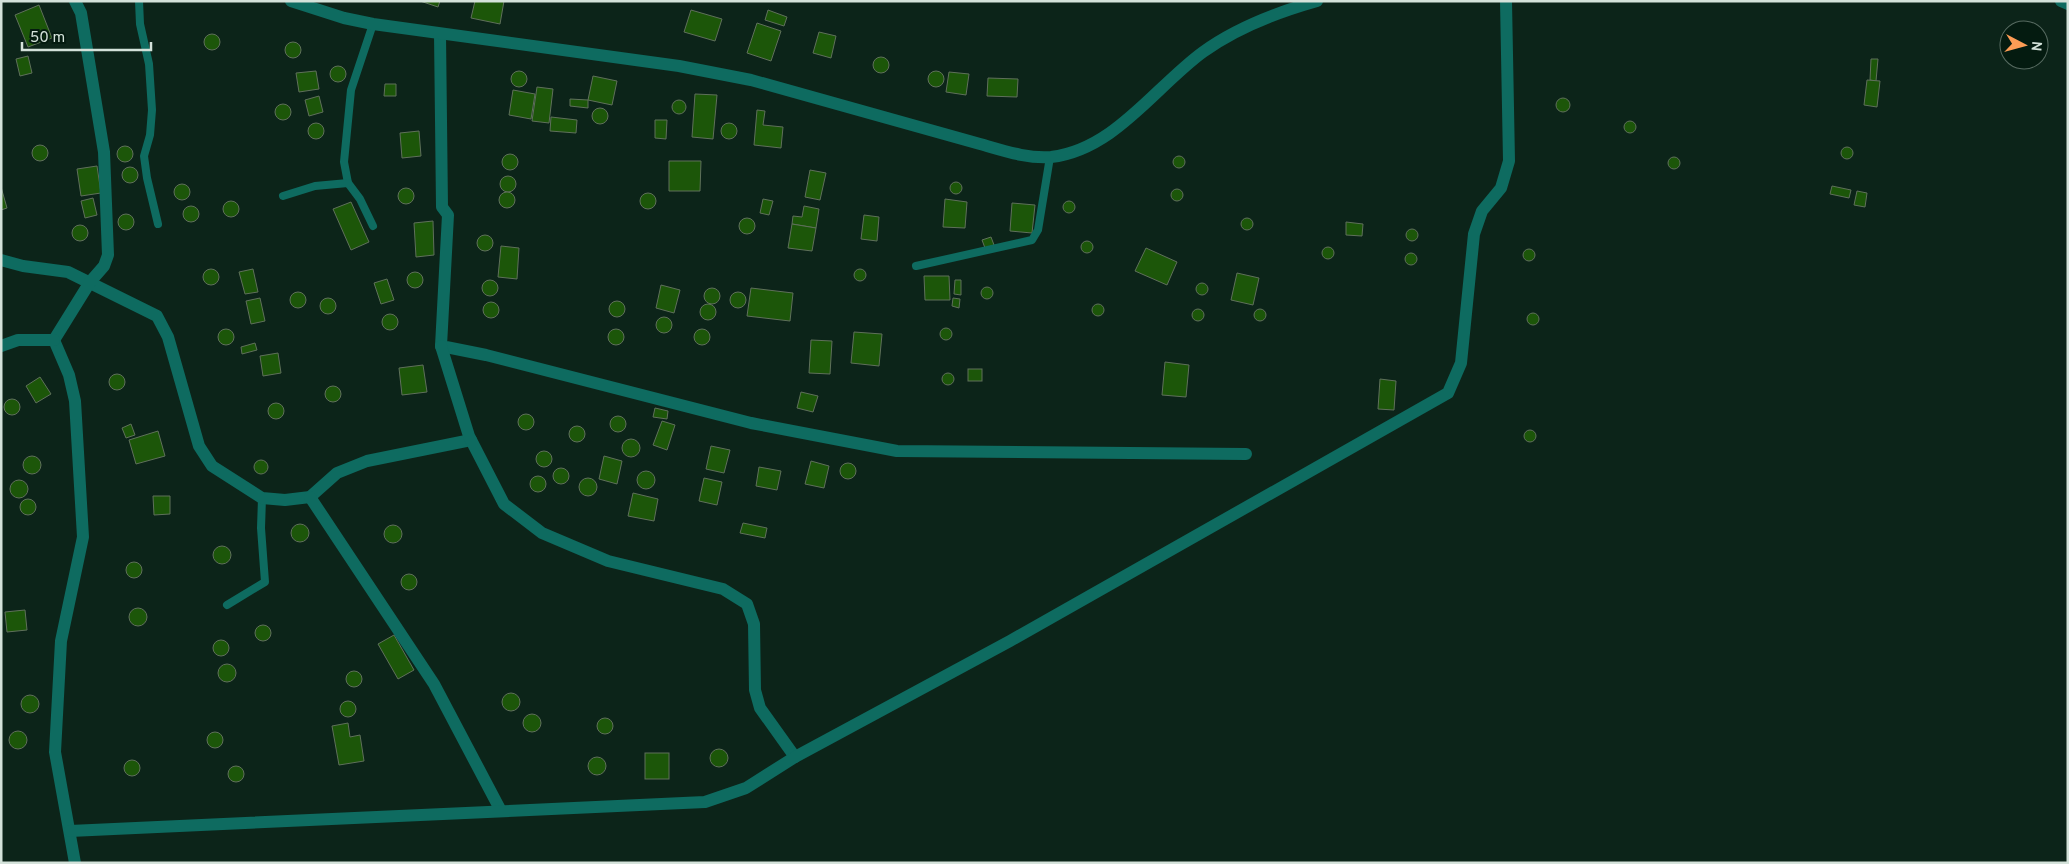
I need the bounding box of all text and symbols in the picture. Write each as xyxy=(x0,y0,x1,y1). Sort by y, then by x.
scale bar xyxy=(22,20,151,52)
north arrow xyxy=(1999,20,2049,70)
text: 50 m xyxy=(30,29,65,48)
text: N xyxy=(2026,40,2044,52)

